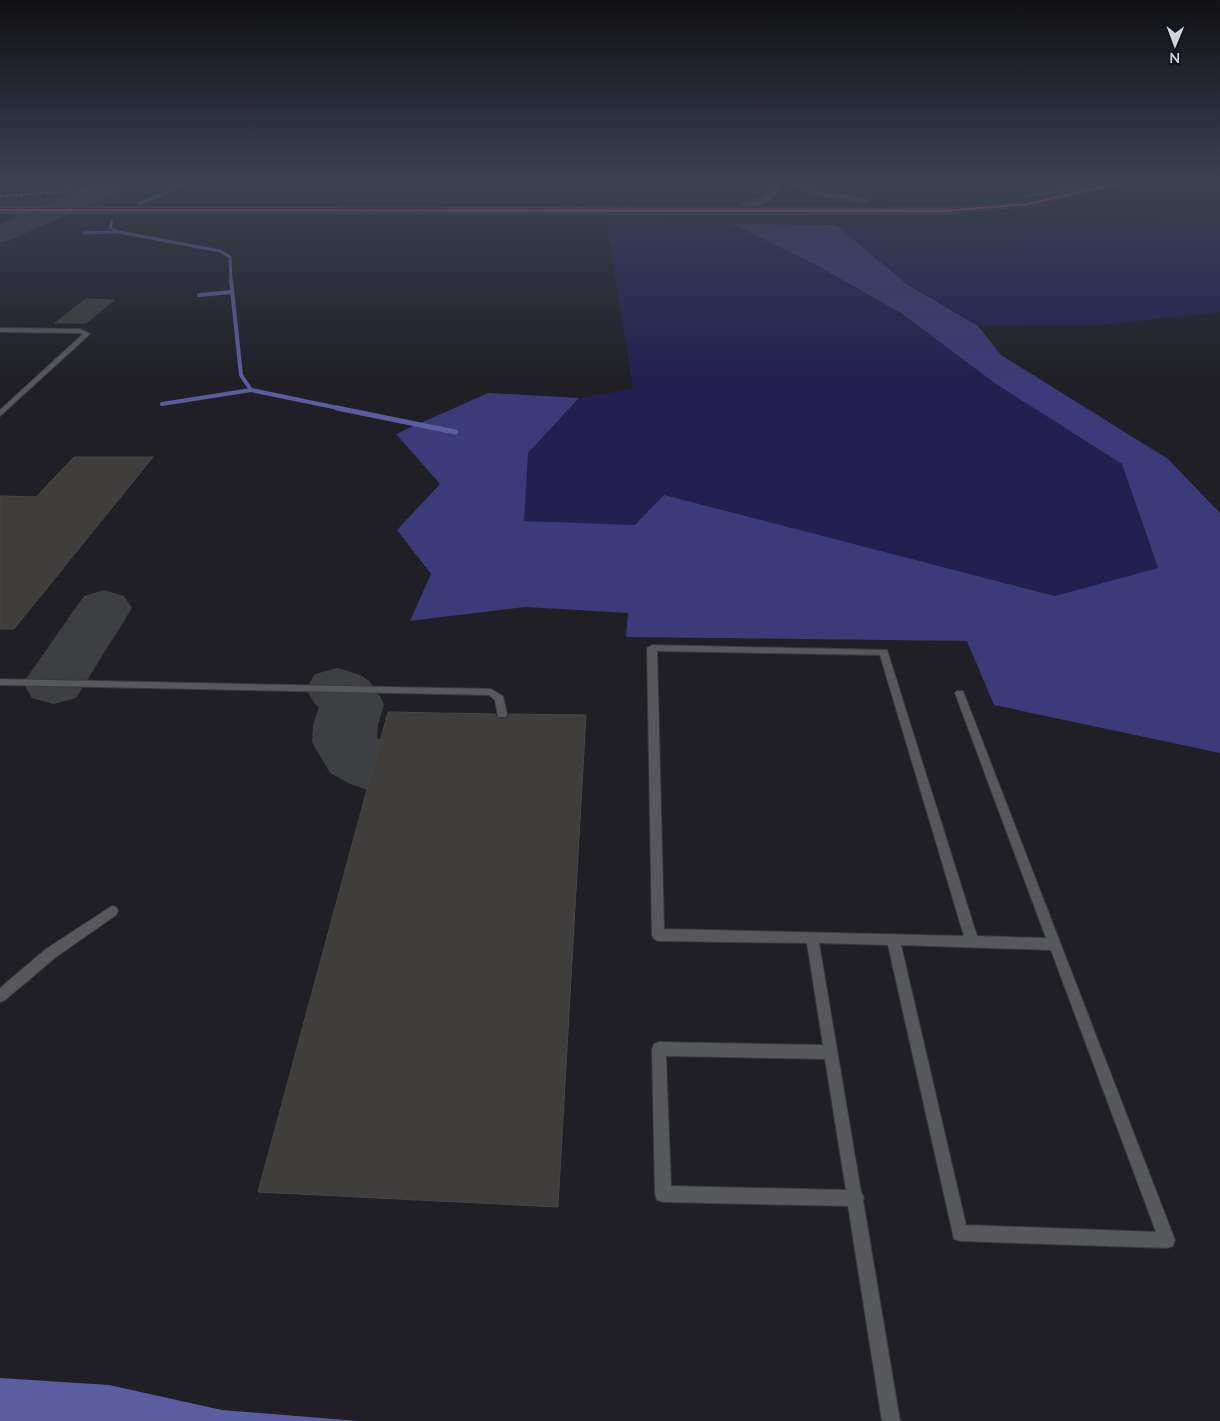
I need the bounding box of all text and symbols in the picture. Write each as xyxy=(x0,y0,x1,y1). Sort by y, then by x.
north arrow xyxy=(1150,20,1200,70)
text: N xyxy=(1169,50,1180,67)

